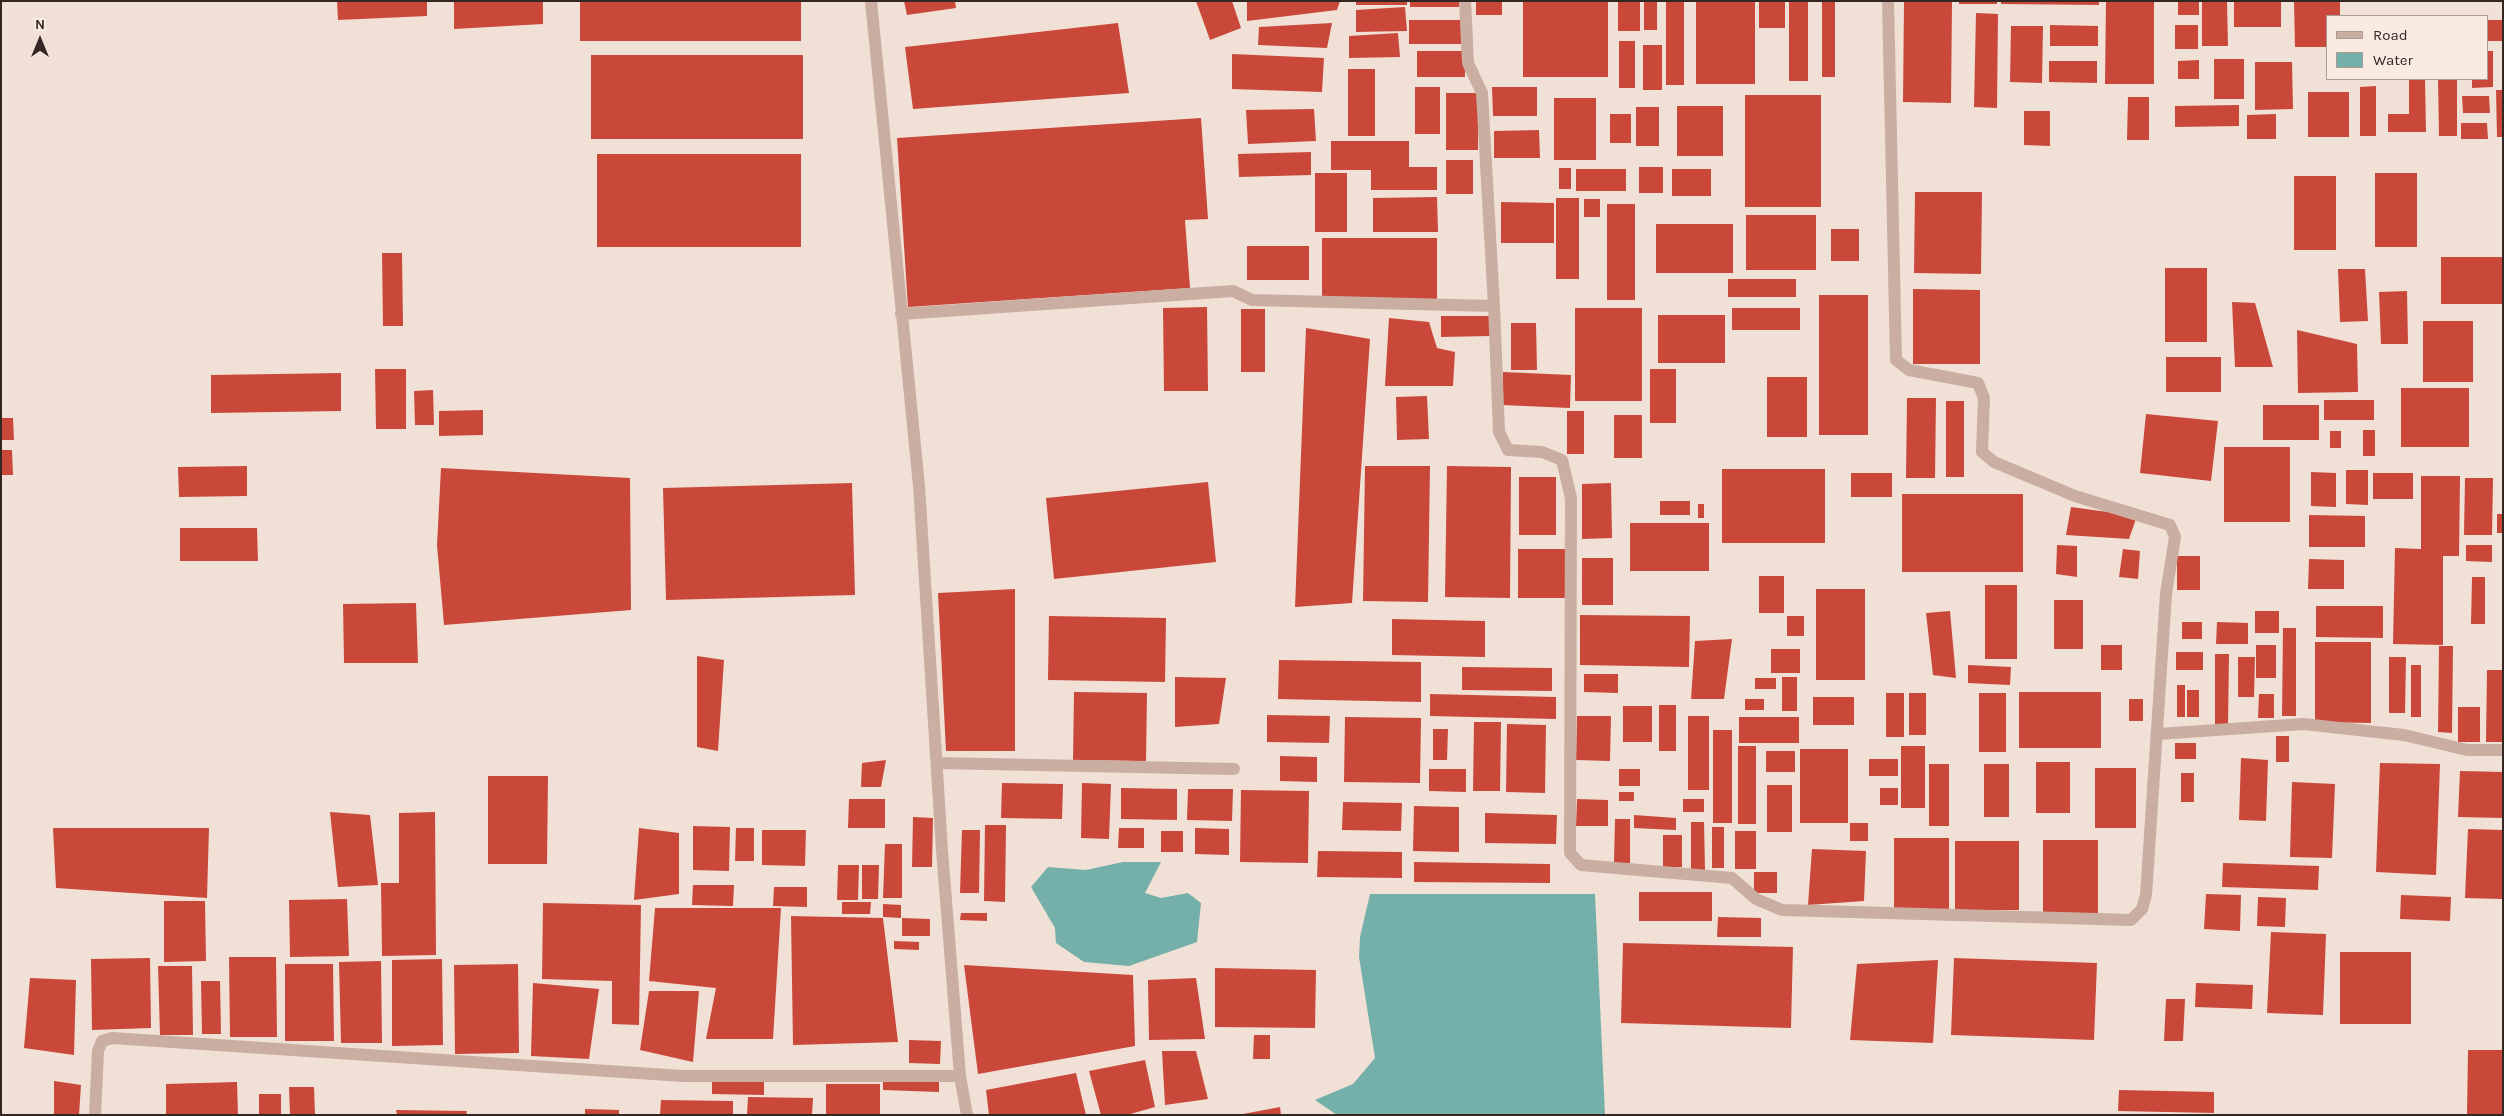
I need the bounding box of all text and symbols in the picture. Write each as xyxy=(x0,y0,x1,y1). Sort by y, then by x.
north arrow xyxy=(15,15,65,65)
legend xyxy=(2326,15,2489,80)
text: N xyxy=(35,16,45,33)
text: Road xyxy=(2373,26,2408,44)
text: Water xyxy=(2373,51,2413,69)

